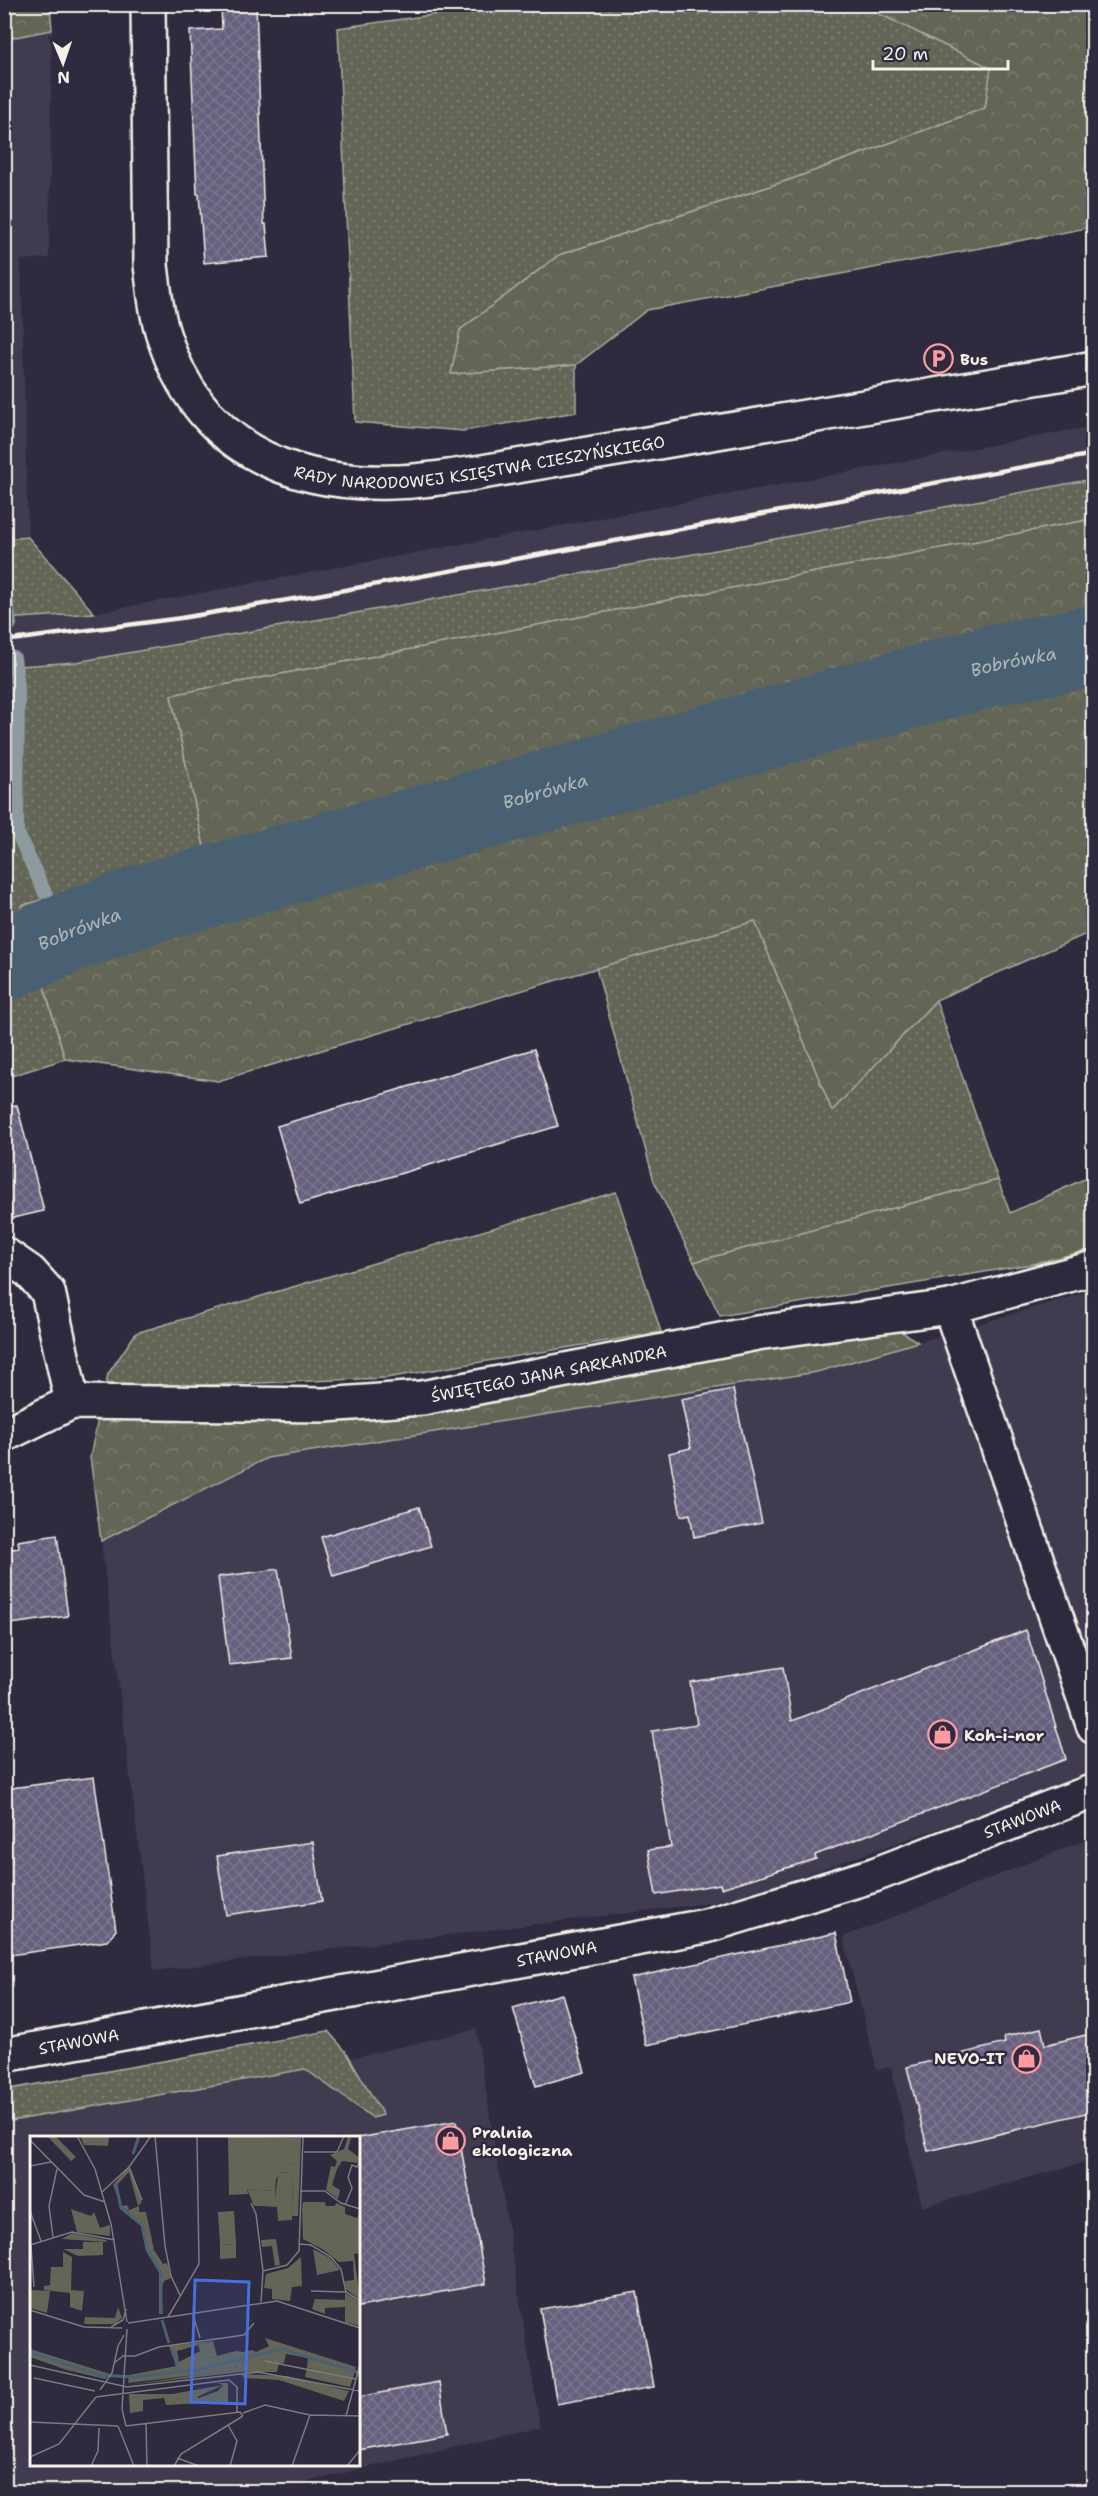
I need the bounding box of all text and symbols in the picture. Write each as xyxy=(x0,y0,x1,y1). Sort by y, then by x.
north arrow xyxy=(33,33,93,93)
scale bar xyxy=(873,33,1008,71)
text: 20 m xyxy=(882,42,928,66)
text: N xyxy=(57,67,70,88)
parking icon: Bus xyxy=(923,343,955,375)
place label: Bus xyxy=(960,349,988,370)
street label: RADY NARODOWEJ KSIĘSTWA CIESZYŃSKIEGO xyxy=(292,431,666,493)
water label: Bobrówka xyxy=(968,641,1059,683)
water label: Bobrówka xyxy=(500,768,591,815)
water label: Bobrówka xyxy=(34,902,124,956)
street label: ŚWIĘTEGO JANA SARKANDRA xyxy=(429,1340,669,1407)
shop icon: Koh-i-nor xyxy=(927,1719,959,1751)
place label: Koh-i-nor xyxy=(964,1725,1045,1746)
street label: STAWOWA xyxy=(980,1794,1064,1843)
street label: STAWOWA xyxy=(515,1936,599,1971)
street label: STAWOWA xyxy=(37,2024,121,2059)
shop icon: NEVO-IT xyxy=(1010,2042,1042,2074)
place label: NEVO-IT xyxy=(934,2048,1005,2069)
place label: Pralnia ekologiczna xyxy=(472,2122,573,2161)
shop icon: Pralnia ekologiczna xyxy=(435,2125,467,2157)
inset map xyxy=(30,2136,360,2466)

